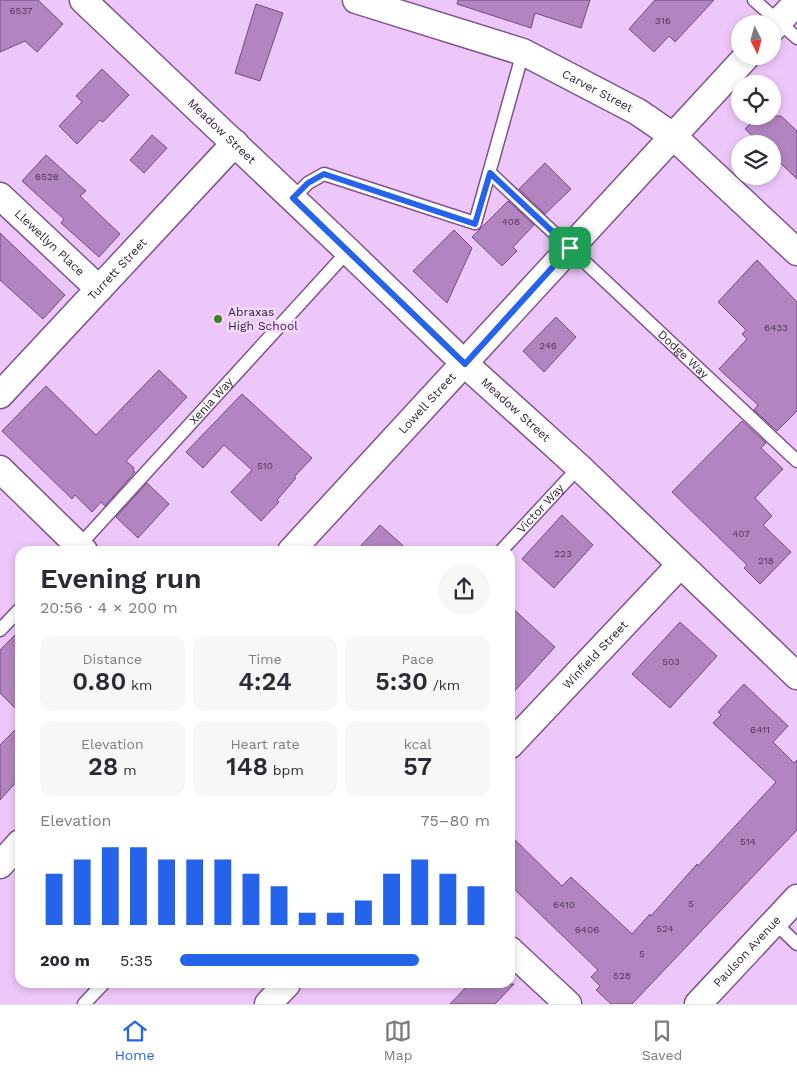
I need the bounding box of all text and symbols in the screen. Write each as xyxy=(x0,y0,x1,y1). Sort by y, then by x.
house number: 6537 xyxy=(10,5,33,16)
house number: 316 xyxy=(655,15,671,26)
north arrow xyxy=(731,15,781,65)
map controls xyxy=(731,15,781,185)
street label: Carver Street xyxy=(560,67,635,115)
button: locate xyxy=(731,75,781,125)
street label: Meadow Street xyxy=(185,96,259,167)
button: layers xyxy=(731,135,781,185)
house number: 6526 xyxy=(35,171,59,182)
street label: Llewellyn Place xyxy=(12,206,87,279)
house number: 408 xyxy=(502,216,520,227)
pin xyxy=(549,227,591,269)
icon: arrive xyxy=(556,234,584,262)
street label: Turrett Street xyxy=(85,235,150,303)
place label: Abraxas High School xyxy=(228,305,298,333)
marker: Abraxas High School xyxy=(212,313,224,325)
house number: 6433 xyxy=(764,322,788,333)
street label: Dodge Way xyxy=(655,327,712,382)
house number: 246 xyxy=(539,340,557,351)
street label: Lowell Street xyxy=(396,370,459,437)
street label: Xenia Way xyxy=(186,374,237,427)
street label: Meadow Street xyxy=(478,375,553,445)
house number: 510 xyxy=(257,460,273,471)
street label: Victor Way xyxy=(514,480,567,536)
house number: 407 xyxy=(732,528,750,539)
house number: 223 xyxy=(554,548,572,559)
house number: 218 xyxy=(758,555,774,566)
text: Evening run xyxy=(40,562,201,595)
button: share xyxy=(438,563,490,615)
text: 20:56 · 4 × 200 m xyxy=(40,598,178,617)
street label: Winfield Street xyxy=(560,618,631,692)
text: Distance xyxy=(83,651,142,667)
text: Time xyxy=(248,651,282,667)
text: Pace xyxy=(401,651,434,667)
house number: 503 xyxy=(662,656,680,667)
text: 0.80 xyxy=(72,667,126,696)
text: 4:24 xyxy=(238,667,292,696)
text: 5:30 xyxy=(375,667,428,696)
text: km xyxy=(126,677,152,693)
text: /km xyxy=(428,677,460,693)
house number: 6411 xyxy=(750,724,770,735)
text: Elevation xyxy=(81,736,144,752)
text: Heart rate xyxy=(230,736,300,752)
text: kcal xyxy=(404,736,432,752)
text: 28 xyxy=(88,752,118,781)
text: 148 xyxy=(226,752,268,781)
text: 57 xyxy=(403,752,432,781)
text: m xyxy=(118,762,137,778)
text: bpm xyxy=(268,762,304,778)
text: Elevation xyxy=(40,811,111,830)
text: 75–80 m xyxy=(421,811,490,830)
house number: 514 xyxy=(740,836,756,847)
house number: 5 xyxy=(688,898,694,909)
house number: 6410 xyxy=(553,899,575,910)
street label: Paulson Avenue xyxy=(711,913,784,990)
house number: 524 xyxy=(656,923,674,934)
house number: 6406 xyxy=(575,924,599,935)
house number: 5 xyxy=(639,948,645,959)
text: 200 m xyxy=(40,951,90,970)
text: 5:35 xyxy=(120,951,153,970)
house number: 528 xyxy=(613,970,631,981)
tab: Home xyxy=(115,1017,155,1063)
tab: Map xyxy=(384,1017,412,1063)
tab: Saved xyxy=(642,1017,682,1063)

